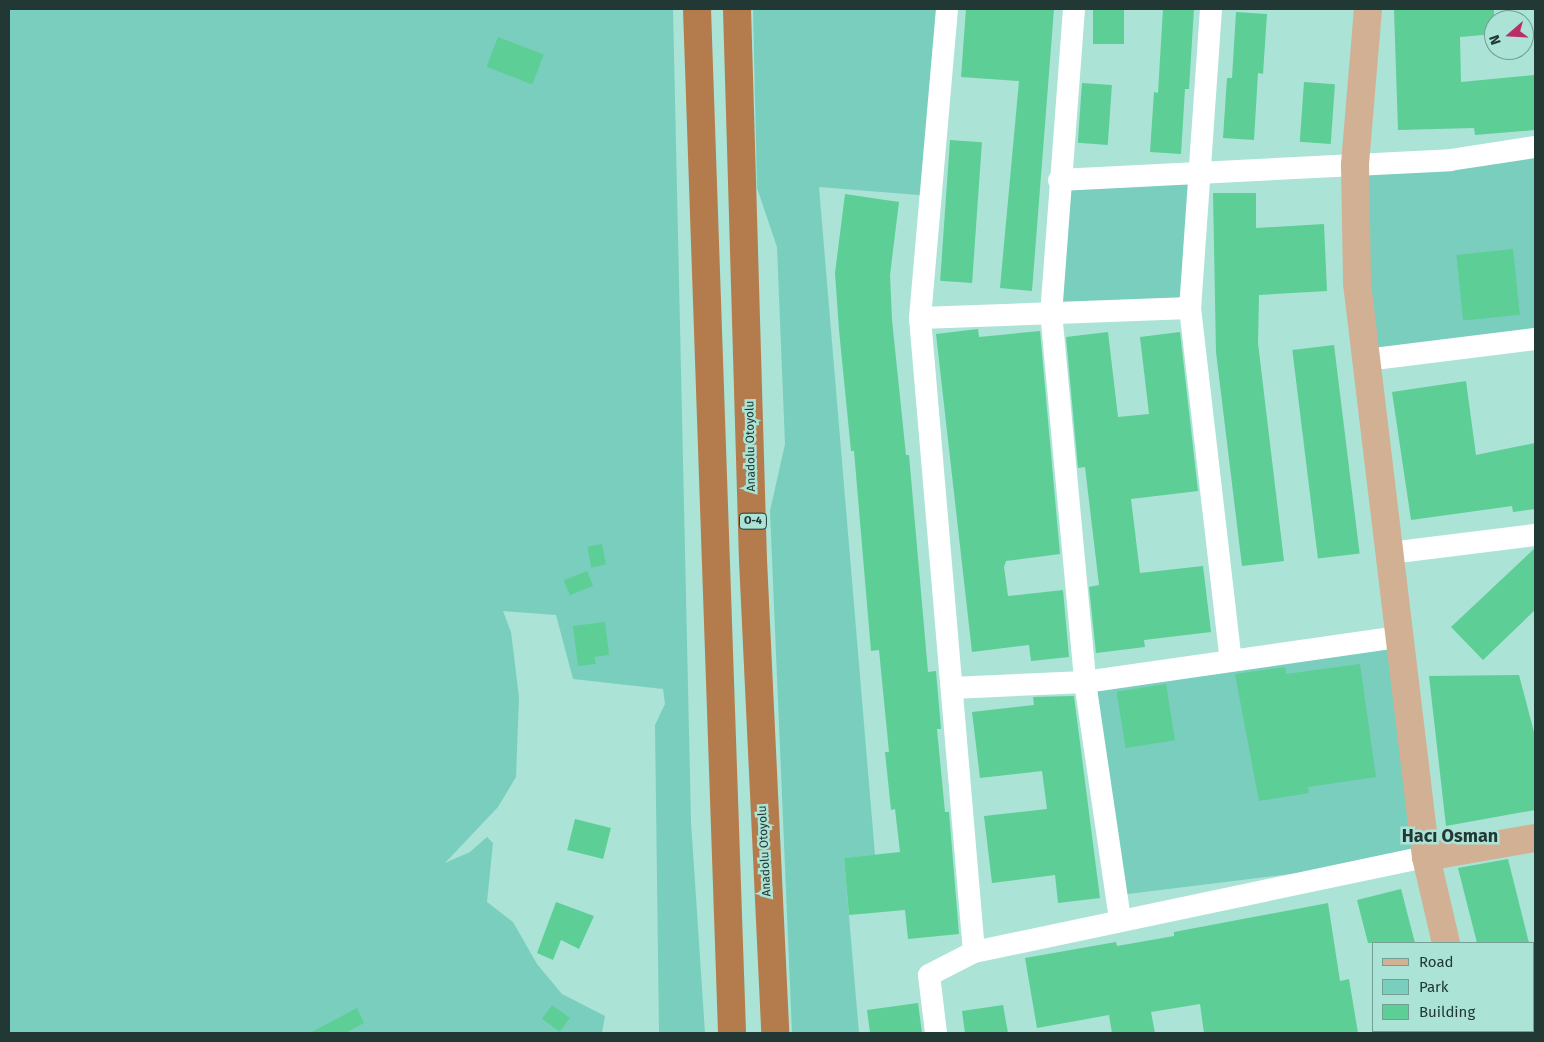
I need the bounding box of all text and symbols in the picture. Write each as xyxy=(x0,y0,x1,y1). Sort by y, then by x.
north arrow xyxy=(1484,10,1534,60)
text: N xyxy=(1486,33,1505,47)
street label: Anadolu Otoyolu xyxy=(743,400,759,492)
road number: O-4 xyxy=(738,512,768,530)
street label: Anadolu Otoyolu xyxy=(755,805,775,897)
district label: Hacı Osman xyxy=(1402,825,1498,847)
legend xyxy=(1372,942,1534,1032)
text: Road xyxy=(1419,953,1454,971)
text: Park xyxy=(1419,978,1449,996)
text: Building xyxy=(1419,1003,1475,1021)

